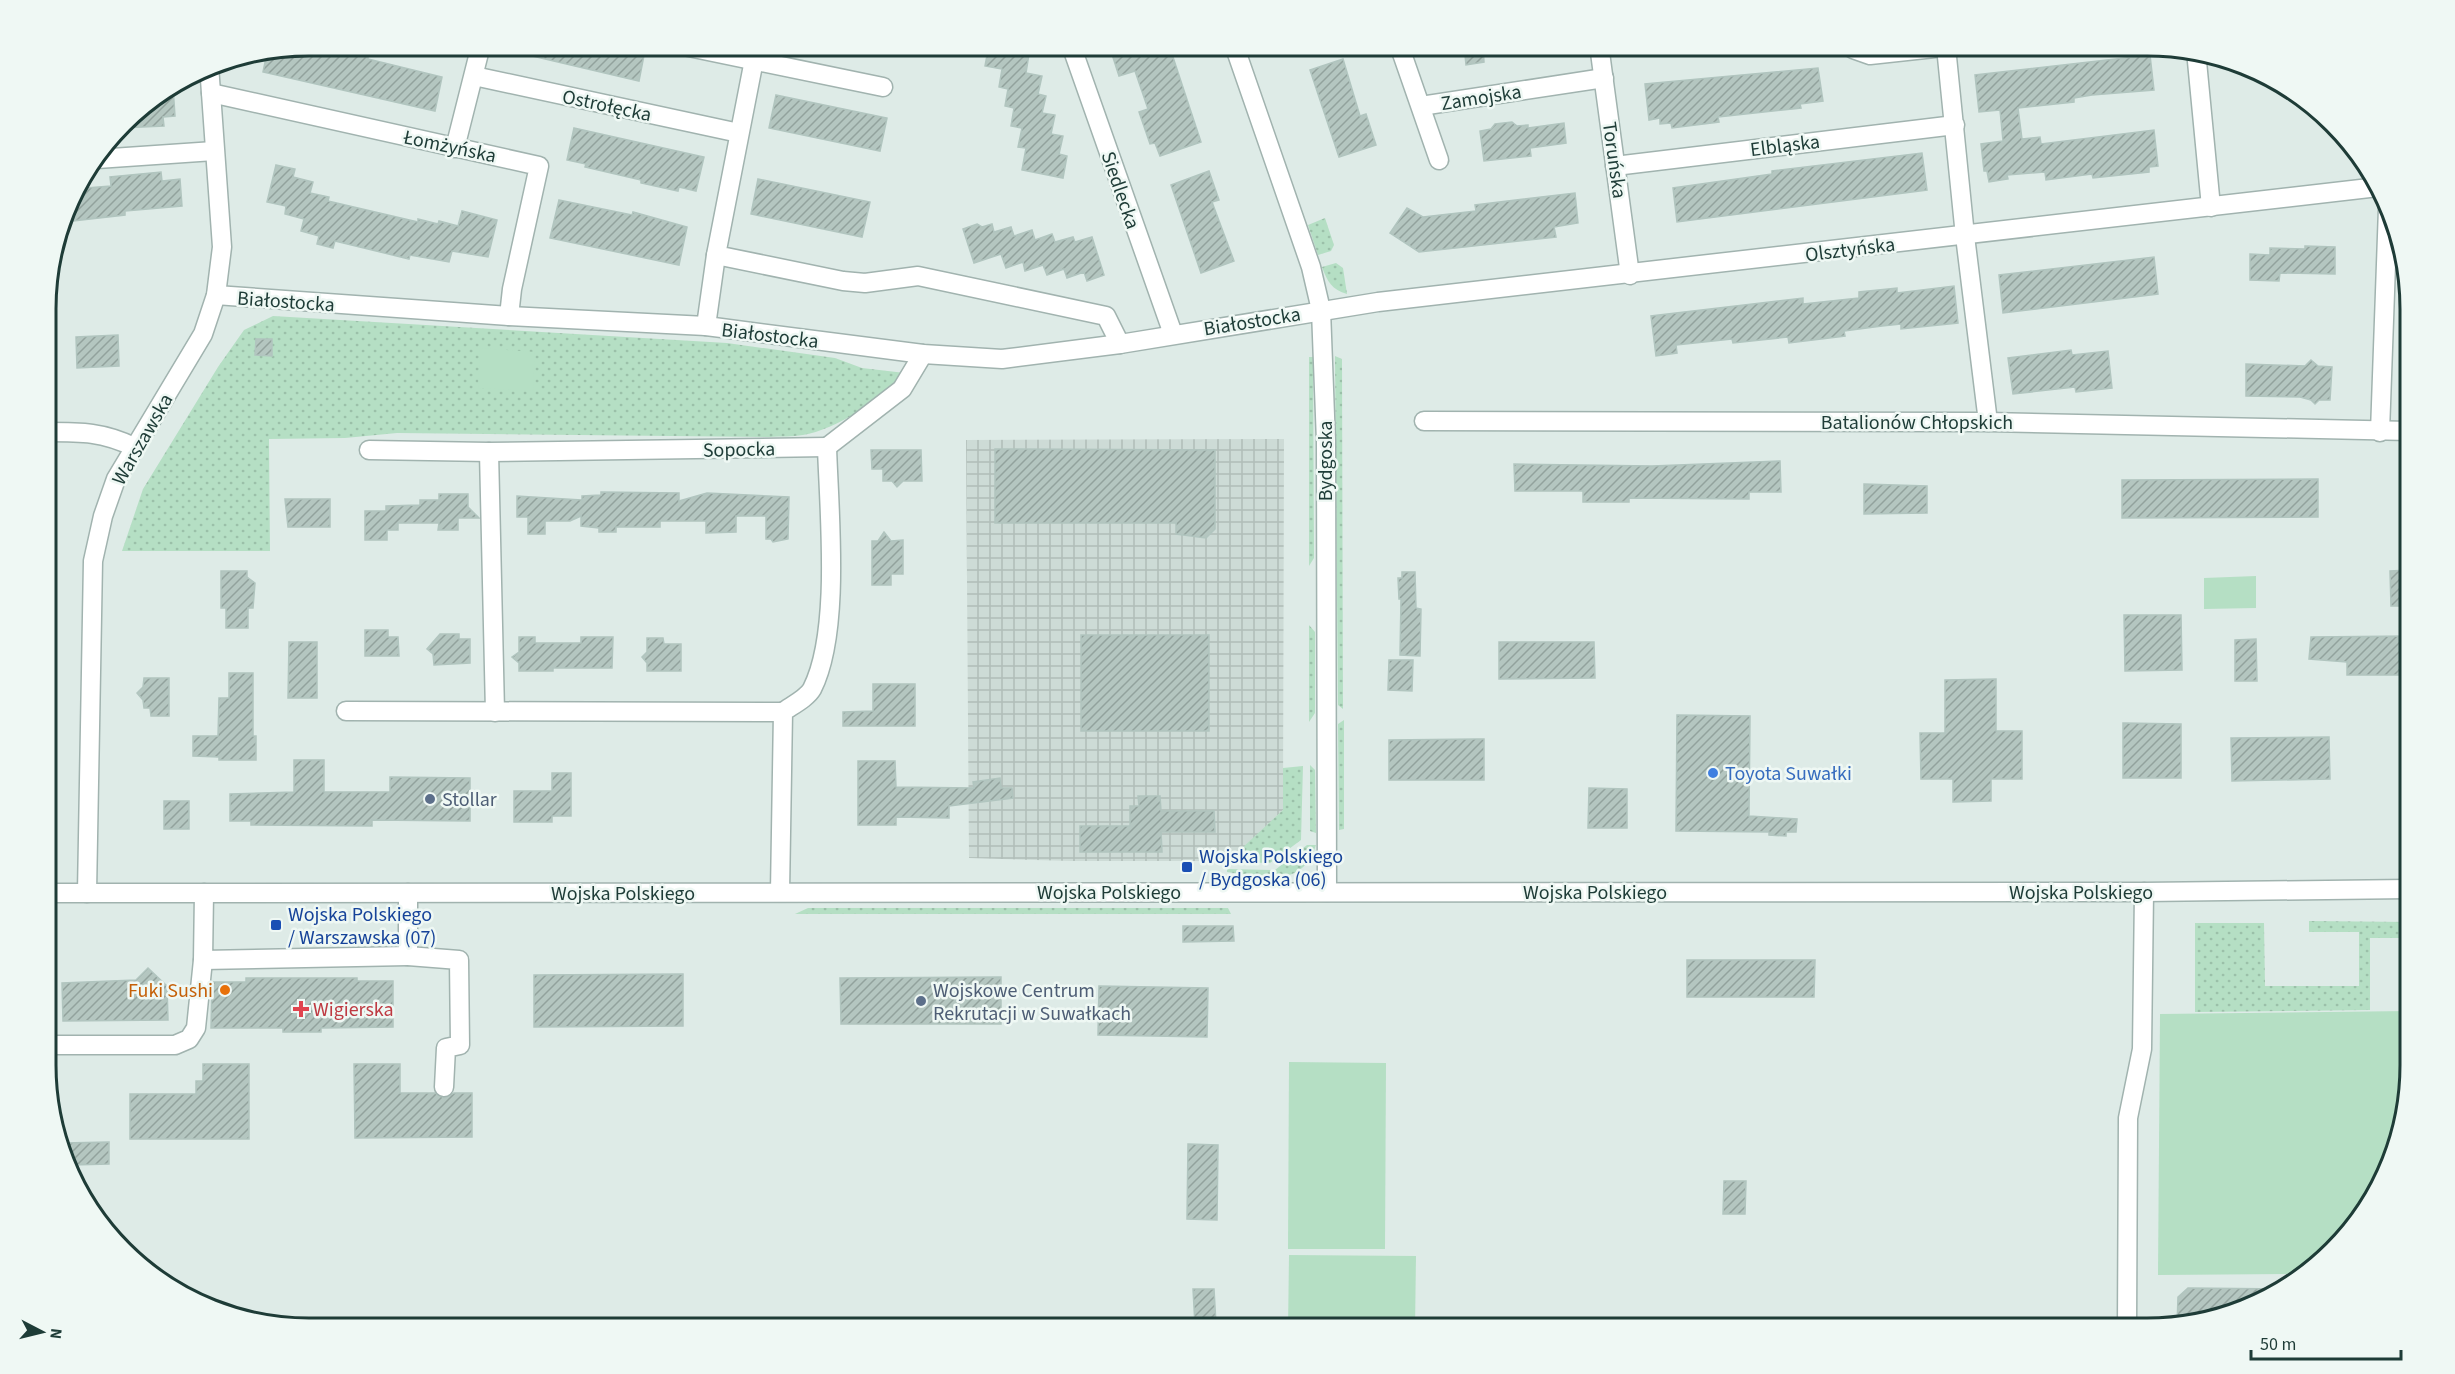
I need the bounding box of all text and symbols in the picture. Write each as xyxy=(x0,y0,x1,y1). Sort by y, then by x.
street label: Zamojska xyxy=(1439,78,1523,118)
street label: Ostrołęcka xyxy=(560,83,654,129)
street label: Toruńska xyxy=(1595,120,1633,200)
street label: Łomżyńska xyxy=(400,123,499,170)
street label: Elbląska xyxy=(1749,128,1822,164)
street label: Siedlecka xyxy=(1094,148,1146,233)
street label: Olsztyńska xyxy=(1804,231,1897,269)
street label: Białostocka xyxy=(236,285,336,319)
street label: Białostocka xyxy=(1202,301,1303,343)
street label: Białostocka xyxy=(720,316,820,356)
street label: Warszawska xyxy=(105,389,180,490)
street label: Batalionów Chłopskich xyxy=(1821,409,2013,437)
street label: Bydgoska xyxy=(1312,421,1340,501)
street label: Sopocka xyxy=(703,435,775,465)
place label: Toyota Suwałki xyxy=(1725,760,1852,788)
marker: Toyota Suwałki xyxy=(1706,766,1720,780)
place label: Stollar xyxy=(442,786,497,814)
marker: Stollar xyxy=(423,792,437,806)
place label: Wojska Polskiego / Bydgoska (06) xyxy=(1199,843,1343,894)
marker: Wojska Polskiego / Bydgoska (06) xyxy=(1180,860,1194,874)
street label: Wojska Polskiego xyxy=(1037,879,1181,907)
street label: Wojska Polskiego xyxy=(1523,879,1667,907)
street label: Wojska Polskiego xyxy=(2009,879,2153,907)
street label: Wojska Polskiego xyxy=(551,880,695,908)
place label: Wojska Polskiego / Warszawska (07) xyxy=(288,901,436,952)
marker: Wojska Polskiego / Warszawska (07) xyxy=(269,918,283,932)
place label: Fuki Sushi xyxy=(128,977,213,1005)
place label: Wojskowe Centrum Rekrutacji w Suwałkach xyxy=(933,977,1131,1028)
marker: Fuki Sushi xyxy=(218,983,232,997)
marker: Wojskowe Centrum Rekrutacji w Suwałkach xyxy=(914,994,928,1008)
place label: Wigierska xyxy=(313,996,394,1024)
marker: Wigierska xyxy=(294,1002,308,1016)
north arrow xyxy=(12,1302,72,1362)
scale bar xyxy=(2251,1323,2401,1361)
text: N xyxy=(44,1327,67,1340)
text: 50 m xyxy=(2260,1332,2296,1357)

